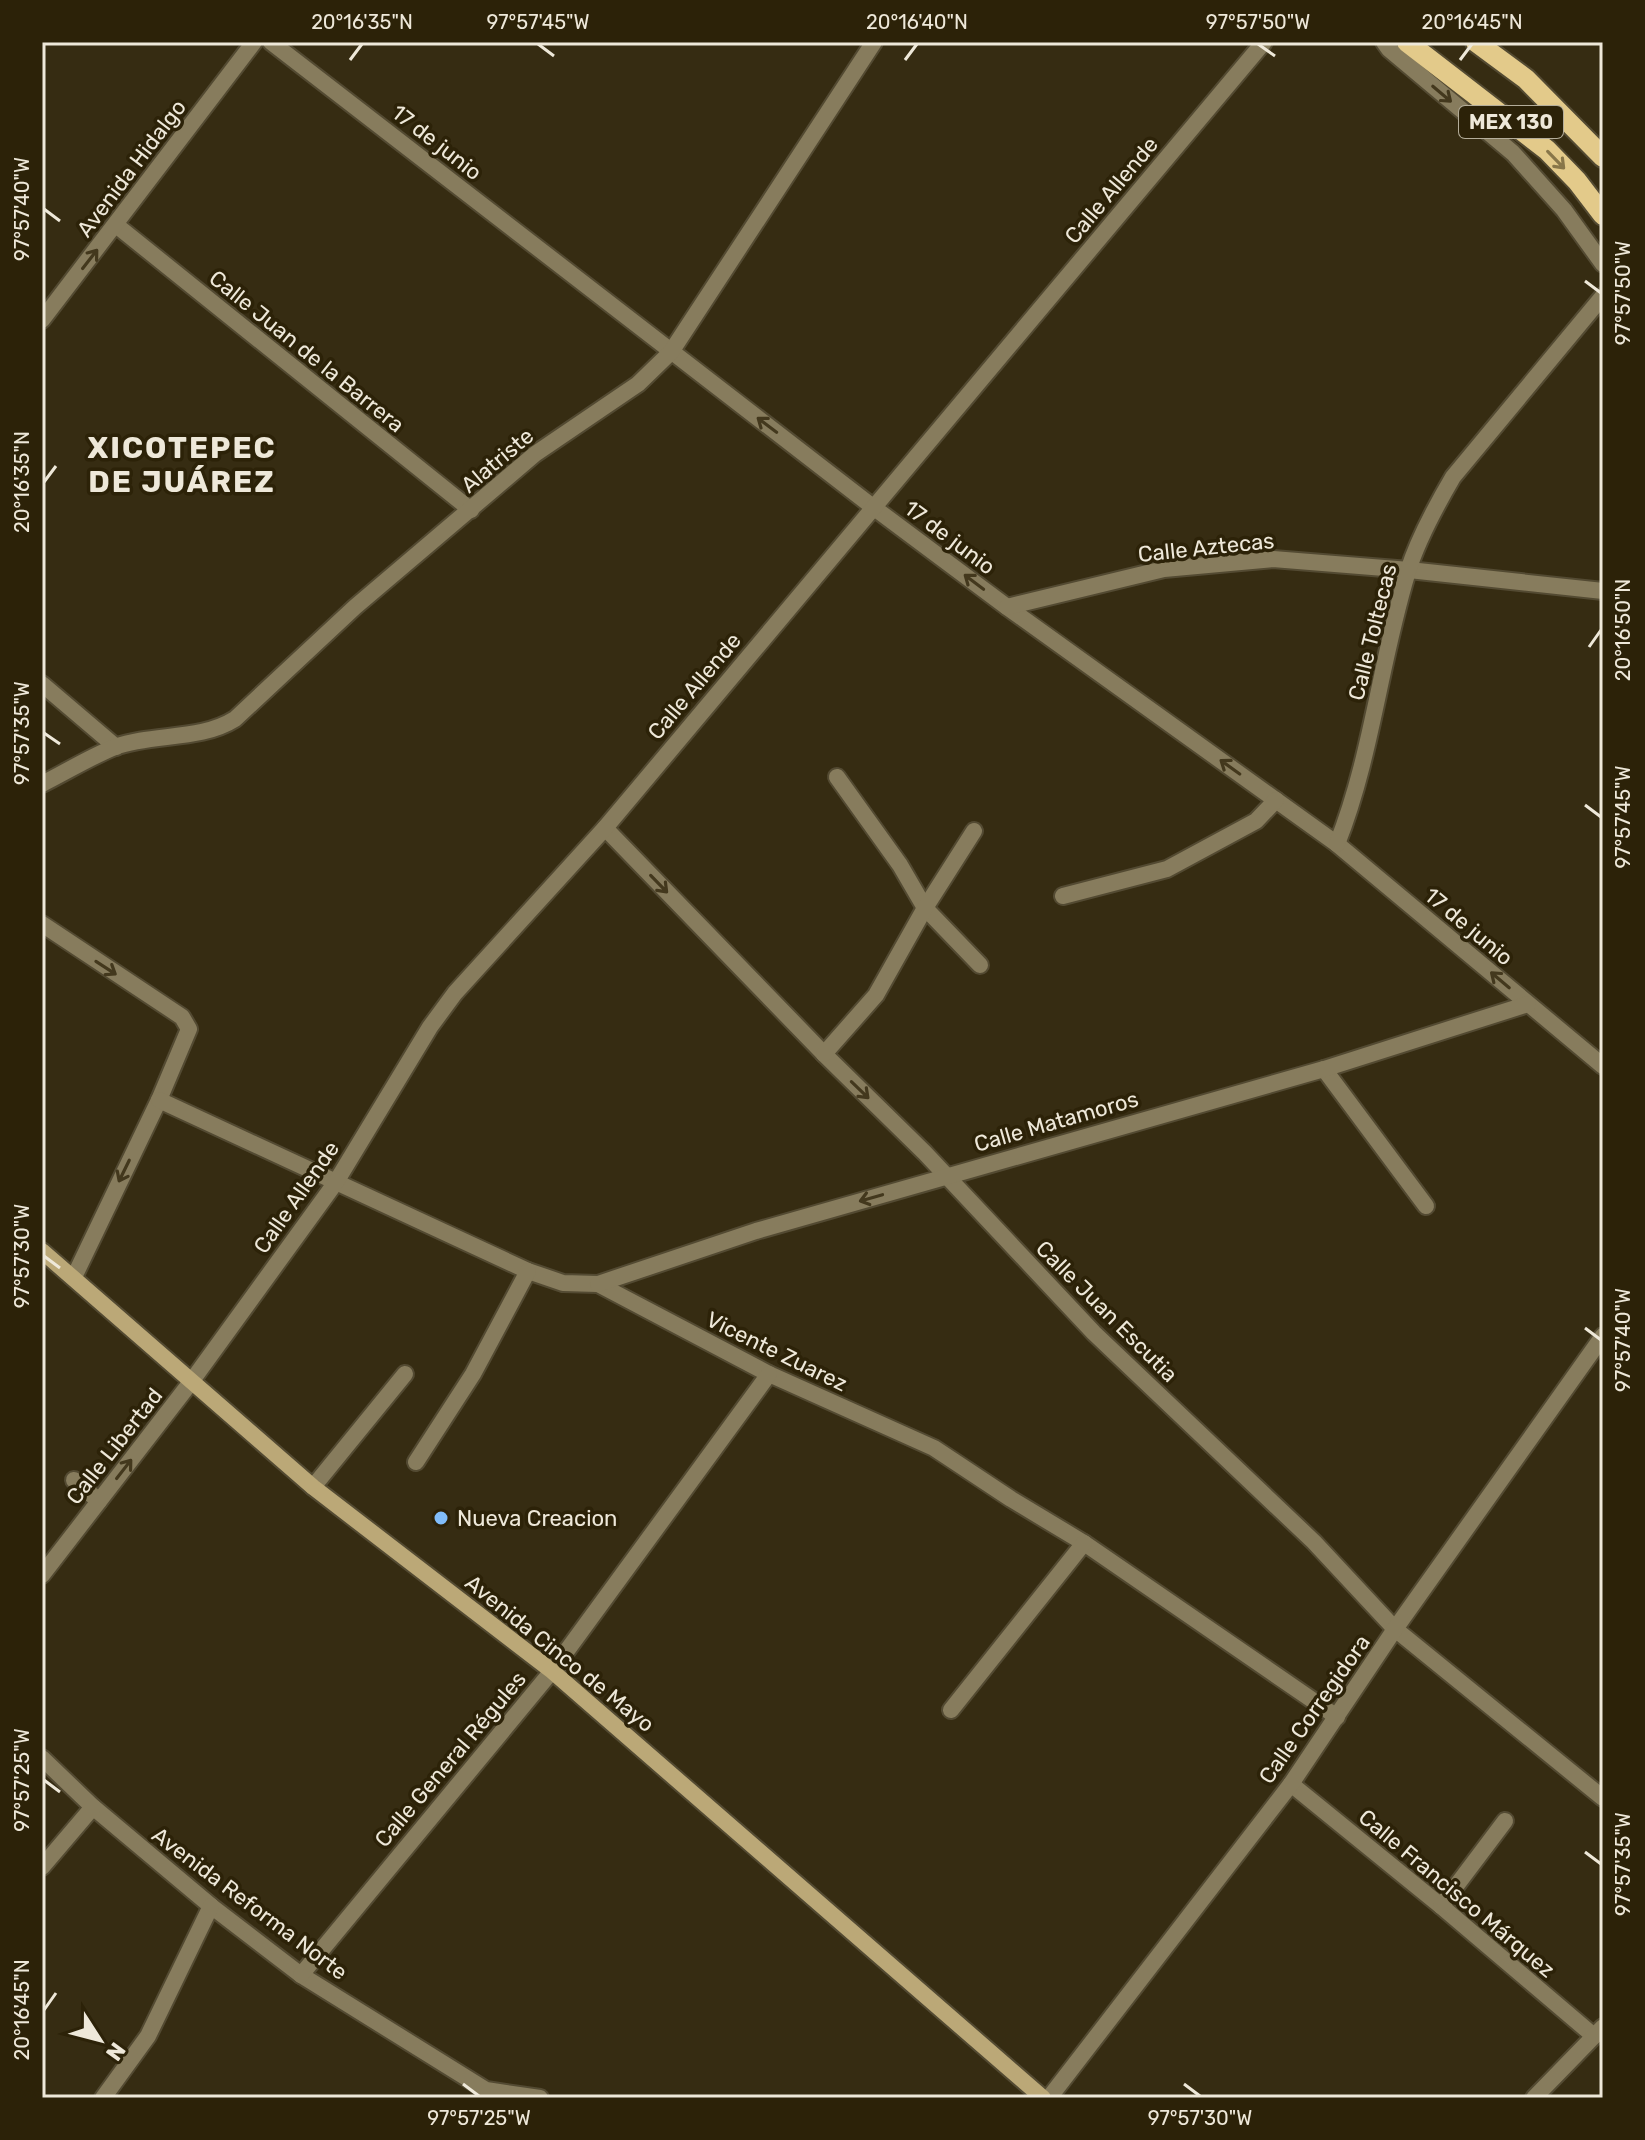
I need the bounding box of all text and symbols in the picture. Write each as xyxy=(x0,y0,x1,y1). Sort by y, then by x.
text: 20°16'35"N xyxy=(311,10,413,34)
text: 97°57'45"W xyxy=(486,10,590,34)
text: 20°16'40"N xyxy=(866,10,968,34)
text: 97°57'50"W xyxy=(1206,10,1310,34)
text: 20°16'45"N xyxy=(1421,10,1523,34)
one-way arrow xyxy=(1431,85,1452,103)
street label: Avenida Hidalgo xyxy=(71,94,192,242)
street label: 17 de junio xyxy=(386,99,487,186)
road number: MEX 130 xyxy=(1459,106,1563,138)
street label: Calle Allende xyxy=(1059,131,1164,249)
one-way arrow xyxy=(1547,150,1566,170)
text: 97°57'40"W xyxy=(10,157,34,261)
text: 97°57'50"W xyxy=(1611,241,1635,345)
one-way arrow xyxy=(81,249,98,270)
street label: Calle Juan de la Barrera xyxy=(204,264,410,438)
one-way arrow xyxy=(757,417,778,434)
street label: Alatriste xyxy=(455,422,539,499)
district label: XICOTEPEC DE JUÁREZ xyxy=(88,430,276,500)
text: 20°16'35"N xyxy=(10,431,34,533)
street label: 17 de junio xyxy=(899,494,1001,580)
street label: Calle Aztecas xyxy=(1137,527,1276,568)
street label: Calle Toltecas xyxy=(1342,561,1402,703)
one-way arrow xyxy=(964,574,985,591)
text: 20°16'50"N xyxy=(1611,579,1635,681)
street label: Calle Allende xyxy=(642,627,747,745)
text: 97°57'35"W xyxy=(10,681,34,785)
one-way arrow xyxy=(1220,759,1242,775)
text: 97°57'45"W xyxy=(1611,765,1635,869)
one-way arrow xyxy=(649,874,668,893)
street label: 17 de junio xyxy=(1419,882,1518,971)
one-way arrow xyxy=(95,960,117,976)
one-way arrow xyxy=(1490,971,1511,989)
one-way arrow xyxy=(850,1080,870,1099)
street label: Calle Matamoros xyxy=(971,1085,1141,1158)
street label: Calle Allende xyxy=(248,1136,345,1259)
one-way arrow xyxy=(116,1159,131,1183)
one-way arrow xyxy=(858,1191,884,1206)
text: 97°57'30"W xyxy=(10,1204,34,1308)
street label: Calle Juan Escutia xyxy=(1030,1235,1183,1388)
text: 97°57'40"W xyxy=(1611,1288,1635,1392)
street label: Vicente Zuarez xyxy=(702,1306,852,1397)
street label: Calle Libertad xyxy=(61,1383,168,1510)
one-way arrow xyxy=(116,1459,133,1480)
place label: Nueva Creacion xyxy=(457,1505,617,1532)
marker: Nueva Creacion xyxy=(432,1509,450,1527)
street label: Avenida Cinco de Mayo xyxy=(460,1569,660,1738)
street label: Calle Corregidora xyxy=(1253,1630,1376,1789)
street label: Calle General Régules xyxy=(369,1666,532,1853)
text: 97°57'25"W xyxy=(10,1728,34,1832)
street label: Calle Francisco Márquez xyxy=(1353,1803,1560,1983)
text: 97°57'35"W xyxy=(1611,1812,1635,1916)
street label: Avenida Reforma Norte xyxy=(147,1821,353,1986)
text: 20°16'45"N xyxy=(10,1959,34,2061)
north arrow xyxy=(60,2000,140,2080)
text: N xyxy=(100,2037,131,2066)
text: 97°57'25"W xyxy=(427,2106,531,2130)
text: 97°57'30"W xyxy=(1148,2106,1252,2130)

